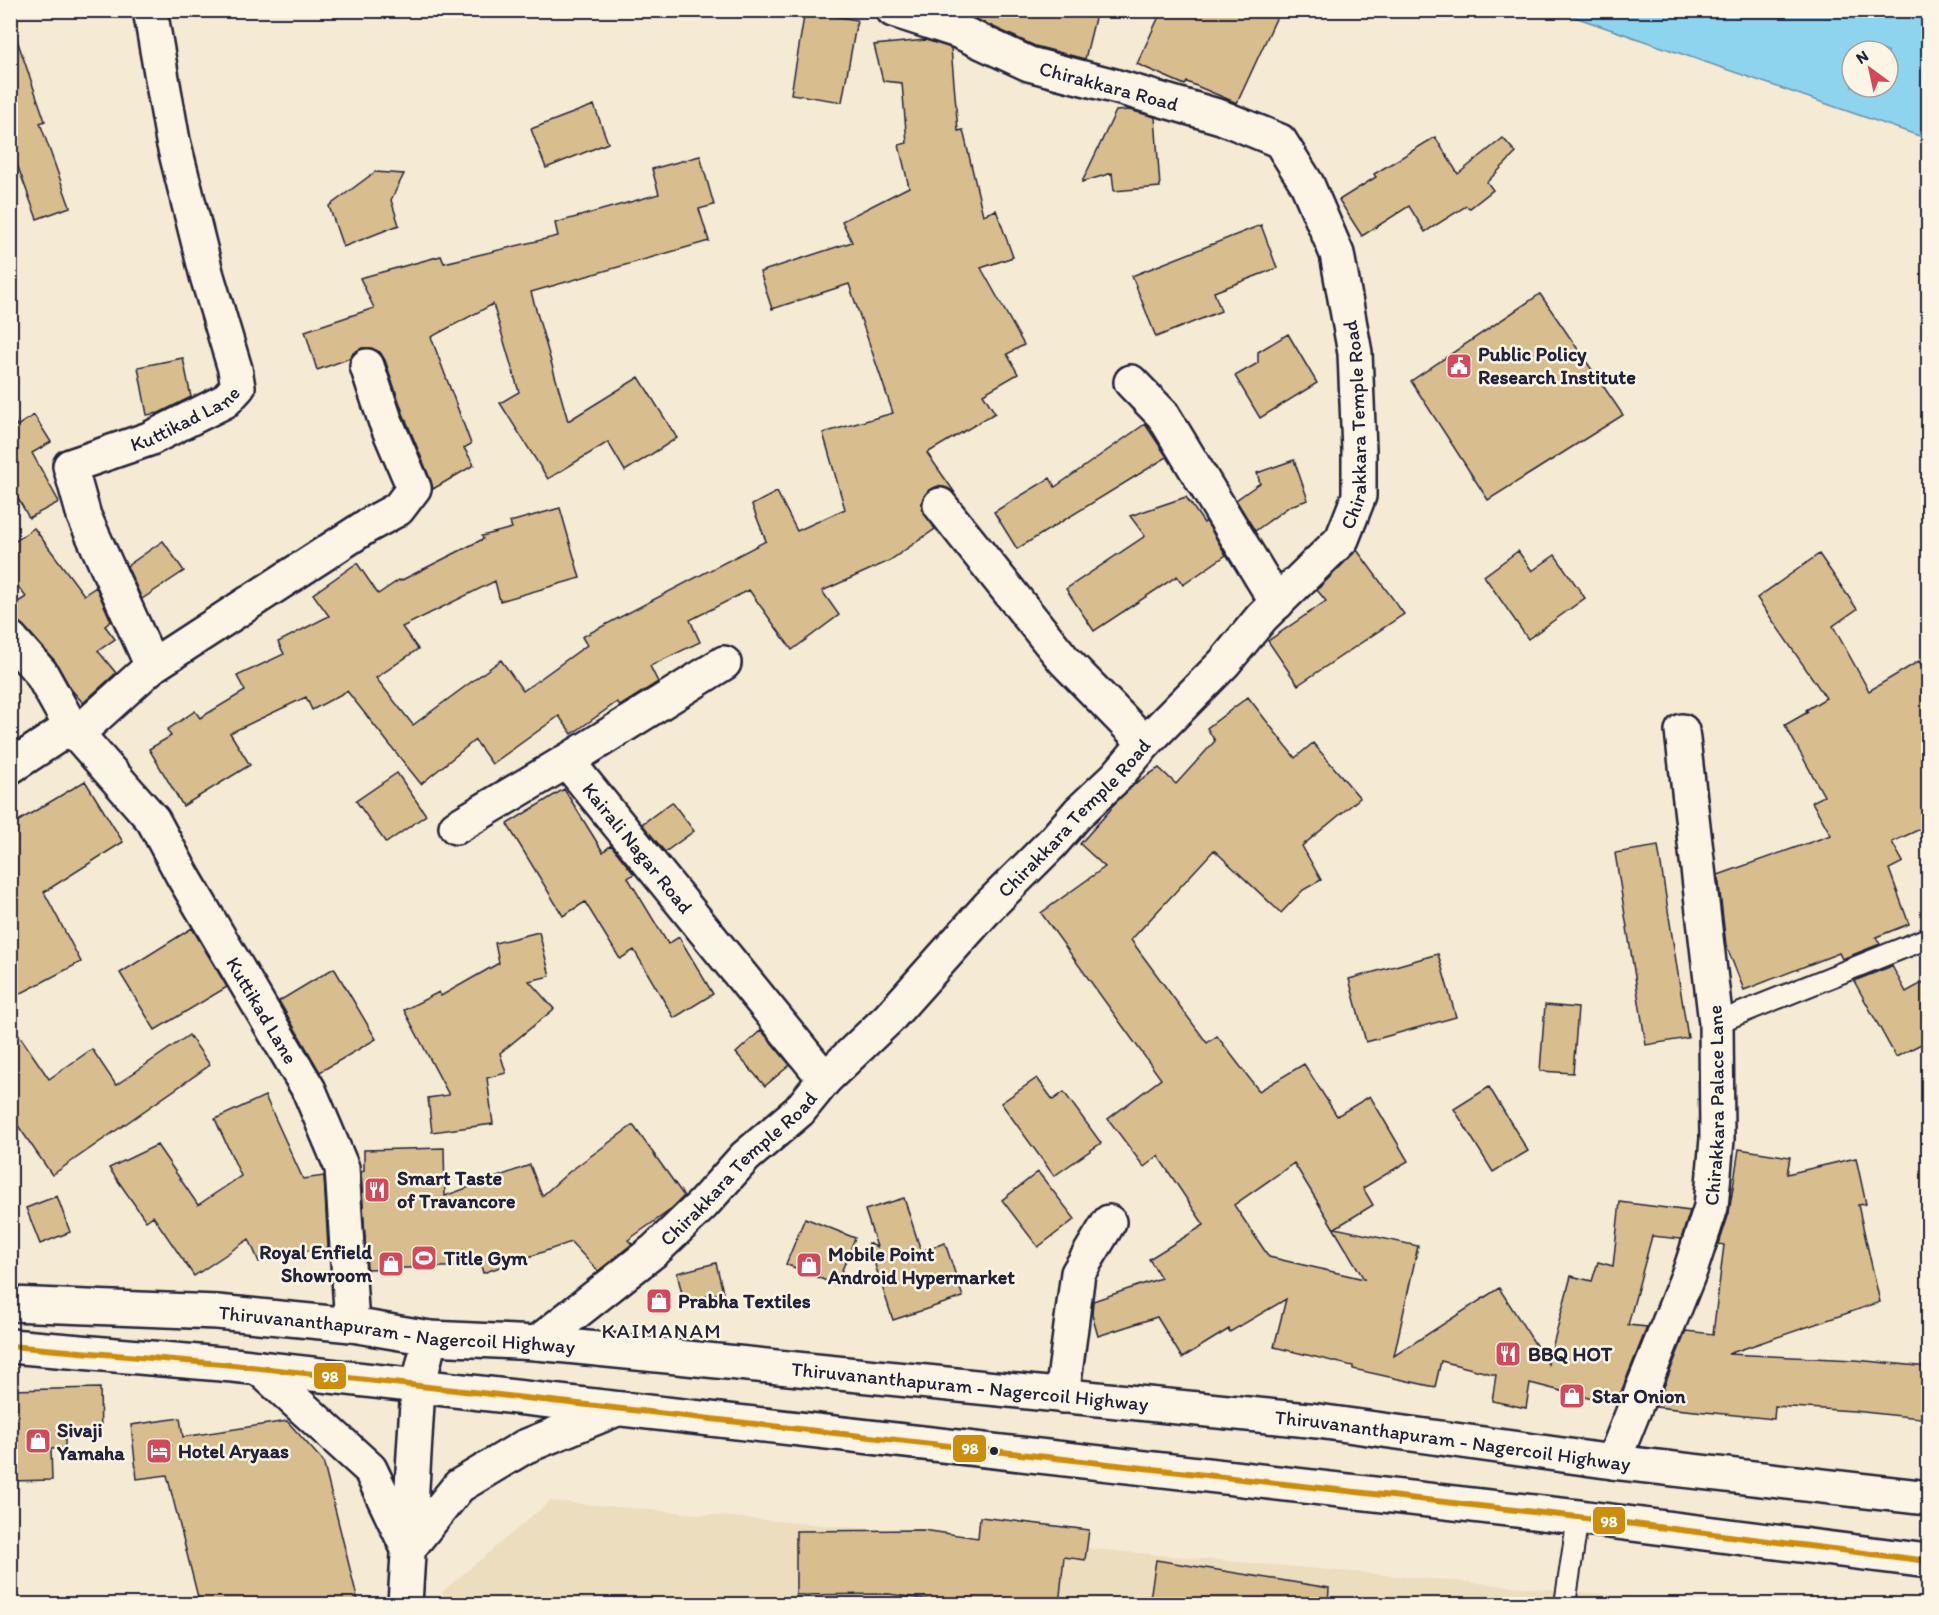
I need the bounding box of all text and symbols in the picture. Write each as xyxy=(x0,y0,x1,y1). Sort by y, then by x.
north arrow xyxy=(1840,39,1900,99)
text: N xyxy=(1852,46,1872,68)
street label: Chirakkara Road xyxy=(1037,56,1181,116)
street label: Chirakkara Temple Road xyxy=(1335,318,1371,533)
place label: Public Policy Research Institute xyxy=(1478,342,1636,389)
public building icon: Public Policy Research Institute xyxy=(1444,351,1474,381)
street label: Kuttikad Lane xyxy=(127,381,245,457)
street label: Chirakkara Temple Road xyxy=(993,734,1156,902)
street label: Kairali Nagar Road xyxy=(577,778,698,918)
street label: Kuttikad Lane xyxy=(221,952,303,1068)
street label: Chirakkara Palace Lane xyxy=(1699,1004,1729,1207)
street label: Chirakkara Temple Road xyxy=(655,1087,822,1251)
place label: Smart Taste of Travancore xyxy=(397,1166,516,1213)
restaurant icon: Smart Taste of Travancore xyxy=(362,1175,392,1205)
place label: Royal Enfield Showroom xyxy=(259,1240,372,1287)
place label: Mobile Point Android Hypermarket xyxy=(827,1242,1015,1290)
sports icon: Title Gym xyxy=(409,1243,439,1273)
place label: Title Gym xyxy=(443,1246,528,1271)
shop icon: Royal Enfield Showroom xyxy=(376,1249,406,1279)
shop icon: Mobile Point Android Hypermarket xyxy=(794,1250,824,1280)
shop icon: Prabha Textiles xyxy=(644,1286,674,1316)
place label: Prabha Textiles xyxy=(678,1289,811,1313)
street label: Thiruvananthapuram - Nagercoil Highway xyxy=(217,1300,577,1359)
district label: KAIMANAM xyxy=(602,1318,722,1343)
restaurant icon: BBQ HOT xyxy=(1493,1339,1523,1369)
place label: BBQ HOT xyxy=(1528,1342,1613,1366)
street label: Thiruvananthapuram - Nagercoil Highway xyxy=(790,1356,1150,1416)
line badge: 98 xyxy=(313,1362,347,1390)
text: 98 xyxy=(321,1367,339,1386)
shop icon: Star Onion xyxy=(1557,1381,1587,1411)
place label: Star Onion xyxy=(1592,1384,1686,1408)
street label: Thiruvananthapuram - Nagercoil Highway xyxy=(1274,1405,1632,1476)
place label: Sivaji Yamaha xyxy=(56,1418,125,1465)
shop icon: Sivaji Yamaha xyxy=(23,1426,53,1456)
line badge: 98 xyxy=(952,1434,987,1463)
hotel icon: Hotel Aryaas xyxy=(144,1436,174,1466)
place label: Hotel Aryaas xyxy=(178,1439,289,1464)
text: 98 xyxy=(961,1439,979,1458)
unlabelled marker xyxy=(988,1445,1000,1457)
line badge: 98 xyxy=(1592,1506,1626,1535)
text: 98 xyxy=(1600,1512,1618,1531)

